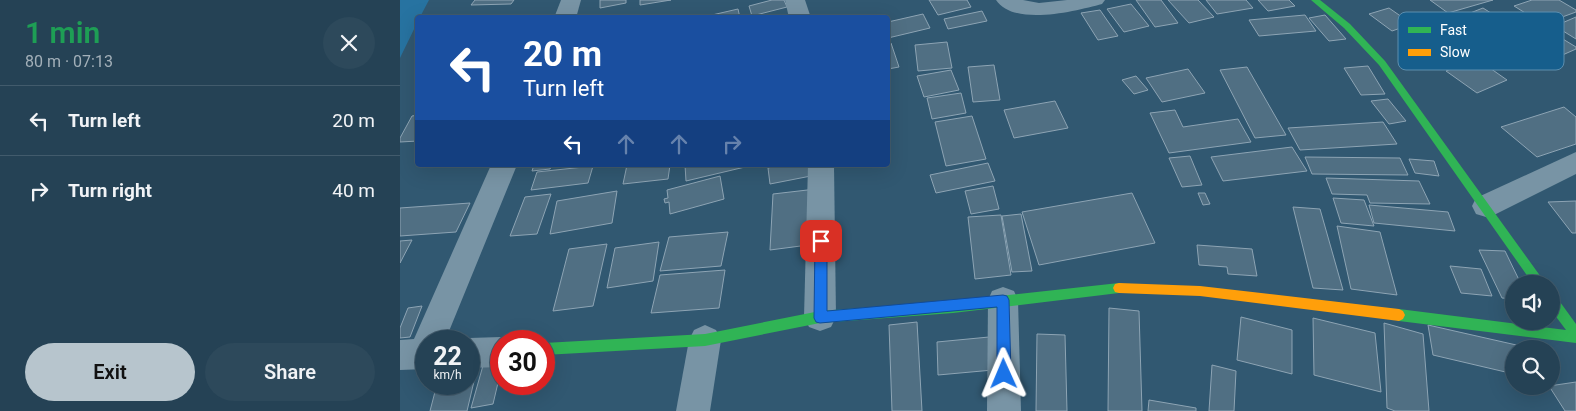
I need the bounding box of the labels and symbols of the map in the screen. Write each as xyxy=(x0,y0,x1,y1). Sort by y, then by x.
legend xyxy=(1398,12,1564,70)
text: Fast xyxy=(1440,22,1467,38)
text: Slow xyxy=(1440,44,1471,60)
pin xyxy=(800,220,842,262)
speed limit sign: 30 xyxy=(490,330,555,395)
position arrow xyxy=(977,347,1029,399)

